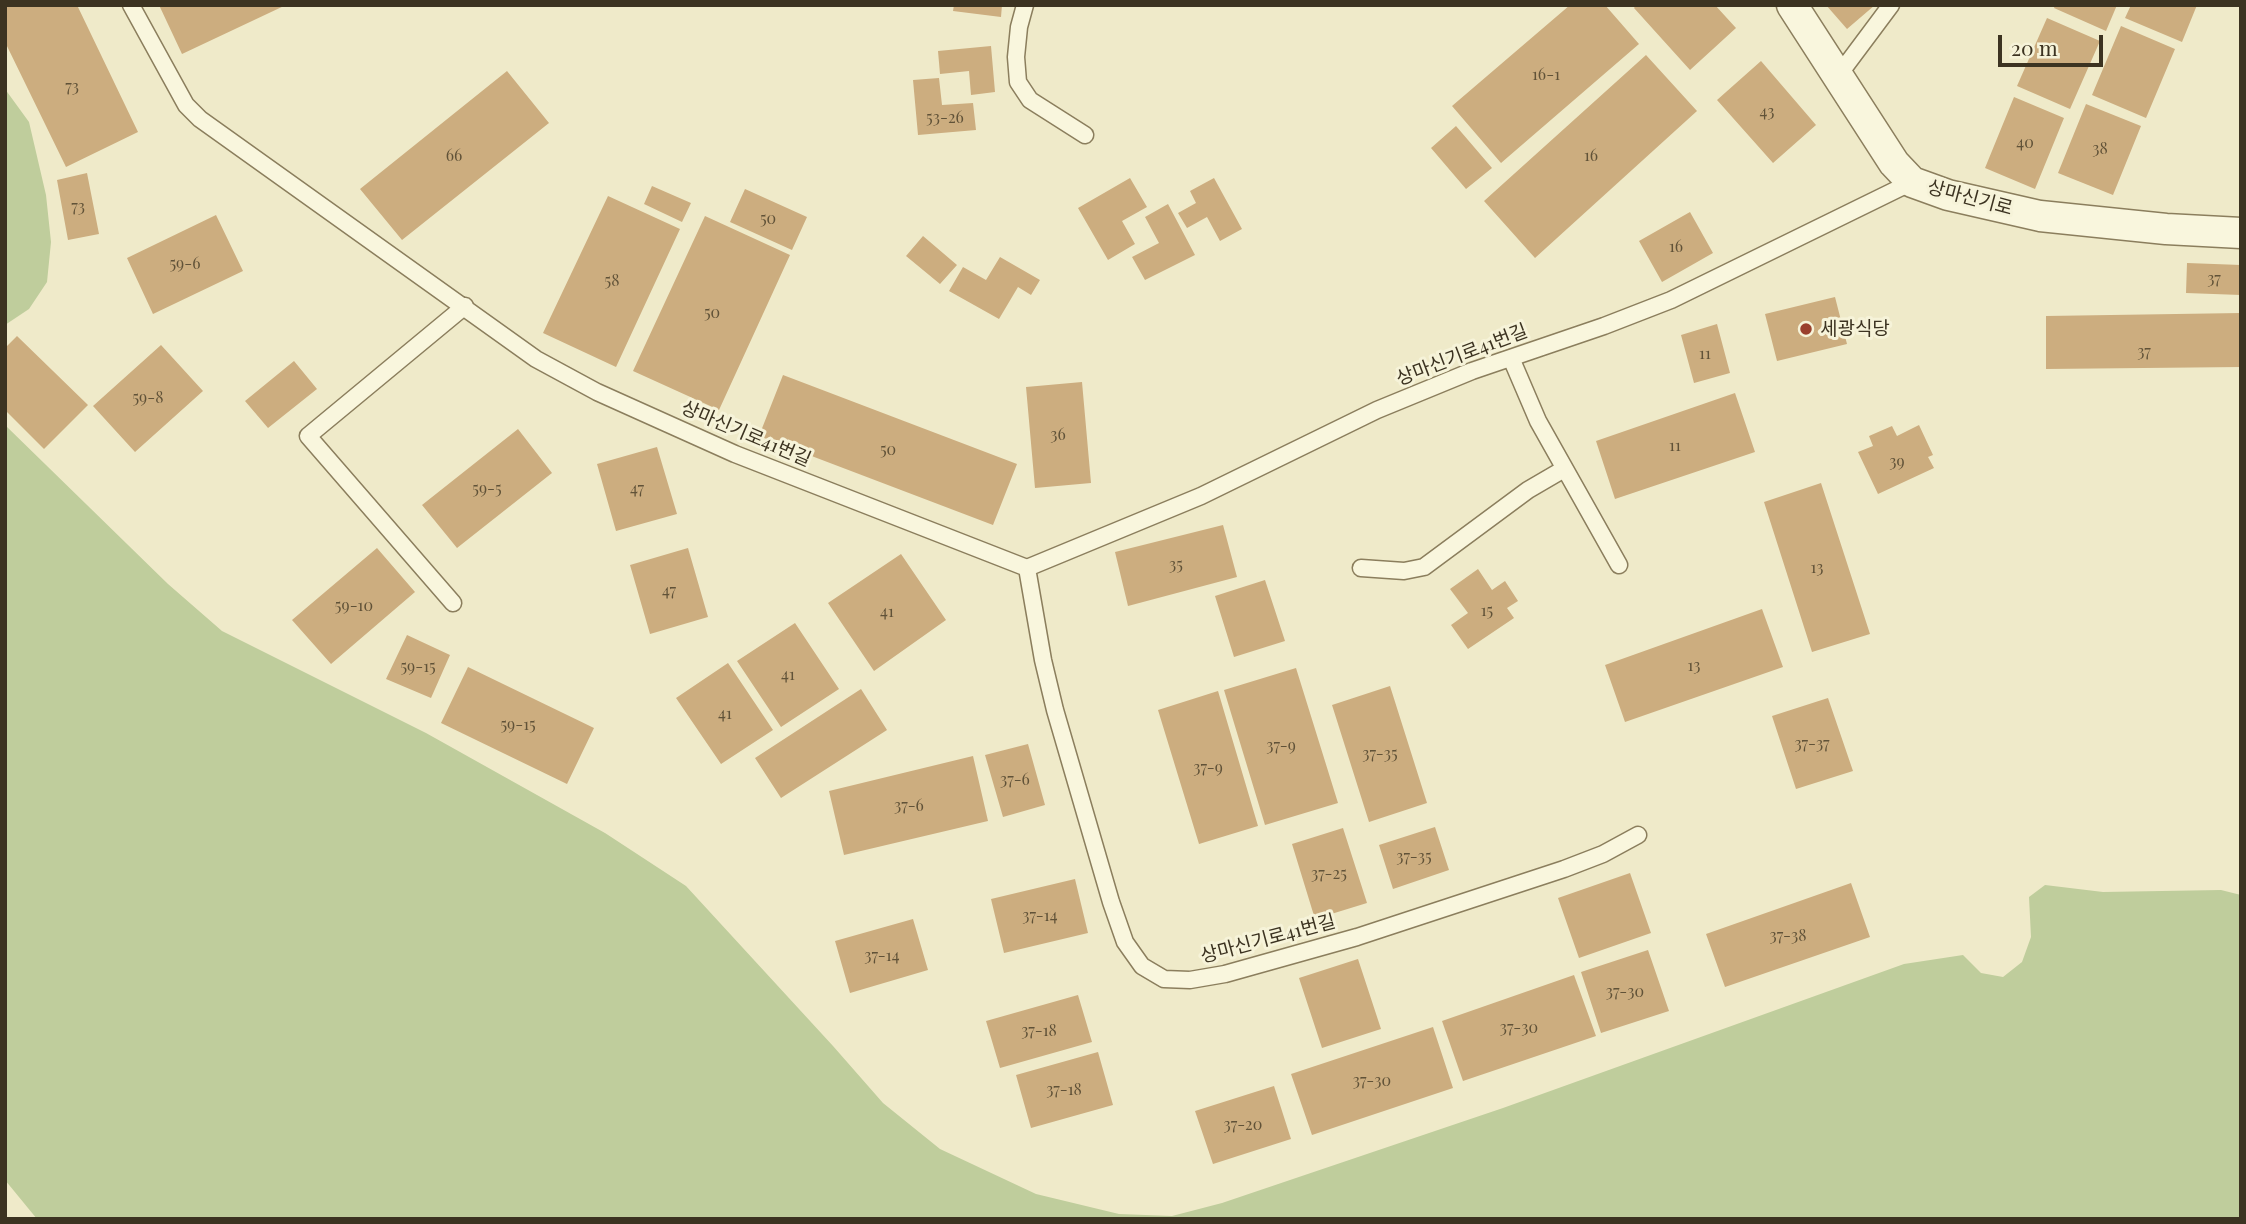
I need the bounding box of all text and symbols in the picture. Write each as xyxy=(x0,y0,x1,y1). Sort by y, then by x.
scale bar xyxy=(2001,21,2106,65)
text: 20 m xyxy=(2011,33,2058,61)
house number: 16-1 xyxy=(1532,65,1560,85)
house number: 73 xyxy=(65,77,79,97)
house number: 43 xyxy=(1760,102,1774,122)
house number: 53-26 xyxy=(926,108,964,128)
house number: 40 xyxy=(2016,133,2034,153)
house number: 38 xyxy=(2092,139,2108,159)
house number: 66 xyxy=(446,146,462,166)
house number: 16 xyxy=(1584,146,1598,166)
street label: 상마신기로 xyxy=(1925,176,2015,220)
house number: 73 xyxy=(71,197,85,217)
house number: 50 xyxy=(760,209,776,229)
house number: 16 xyxy=(1669,237,1683,257)
house number: 59-6 xyxy=(169,254,201,274)
house number: 37 xyxy=(2207,269,2221,289)
house number: 58 xyxy=(605,271,619,291)
house number: 50 xyxy=(704,303,720,323)
place label: 세광식당 xyxy=(1820,318,1890,340)
street label: 상마신기로41번길 xyxy=(1393,319,1531,391)
marker: 세광식당 xyxy=(1798,321,1814,337)
house number: 37 xyxy=(2137,342,2151,362)
house number: 11 xyxy=(1699,344,1711,364)
house number: 59-8 xyxy=(132,388,164,408)
street label: 상마신기로41번길 xyxy=(678,396,814,472)
house number: 36 xyxy=(1050,425,1066,445)
house number: 11 xyxy=(1669,436,1681,456)
house number: 50 xyxy=(880,440,896,460)
house number: 39 xyxy=(1889,452,1905,472)
house number: 59-5 xyxy=(472,479,502,499)
house number: 47 xyxy=(630,479,644,499)
house number: 35 xyxy=(1169,555,1183,575)
house number: 13 xyxy=(1811,558,1823,578)
house number: 47 xyxy=(662,581,676,601)
house number: 59-10 xyxy=(335,596,373,616)
house number: 15 xyxy=(1481,601,1493,621)
house number: 41 xyxy=(880,602,894,622)
house number: 13 xyxy=(1688,656,1700,676)
house number: 59-15 xyxy=(400,657,436,677)
house number: 41 xyxy=(781,665,795,685)
house number: 41 xyxy=(718,704,732,724)
house number: 59-15 xyxy=(500,715,536,735)
house number: 37-37 xyxy=(1794,734,1830,754)
house number: 37-9 xyxy=(1266,736,1296,756)
house number: 37-35 xyxy=(1362,744,1398,764)
house number: 37-9 xyxy=(1193,758,1223,778)
house number: 37-6 xyxy=(1000,770,1030,790)
house number: 37-6 xyxy=(894,796,924,816)
house number: 37-35 xyxy=(1396,847,1432,867)
house number: 37-25 xyxy=(1311,864,1347,884)
house number: 37-14 xyxy=(1022,906,1058,926)
street label: 상마신기로41번길 xyxy=(1198,910,1338,968)
house number: 37-38 xyxy=(1769,926,1807,946)
house number: 37-14 xyxy=(864,946,900,966)
house number: 37-30 xyxy=(1606,982,1644,1002)
house number: 37-30 xyxy=(1500,1018,1538,1038)
house number: 37-18 xyxy=(1021,1021,1057,1041)
house number: 37-30 xyxy=(1353,1071,1391,1091)
house number: 37-18 xyxy=(1046,1080,1082,1100)
house number: 37-20 xyxy=(1224,1115,1262,1135)

